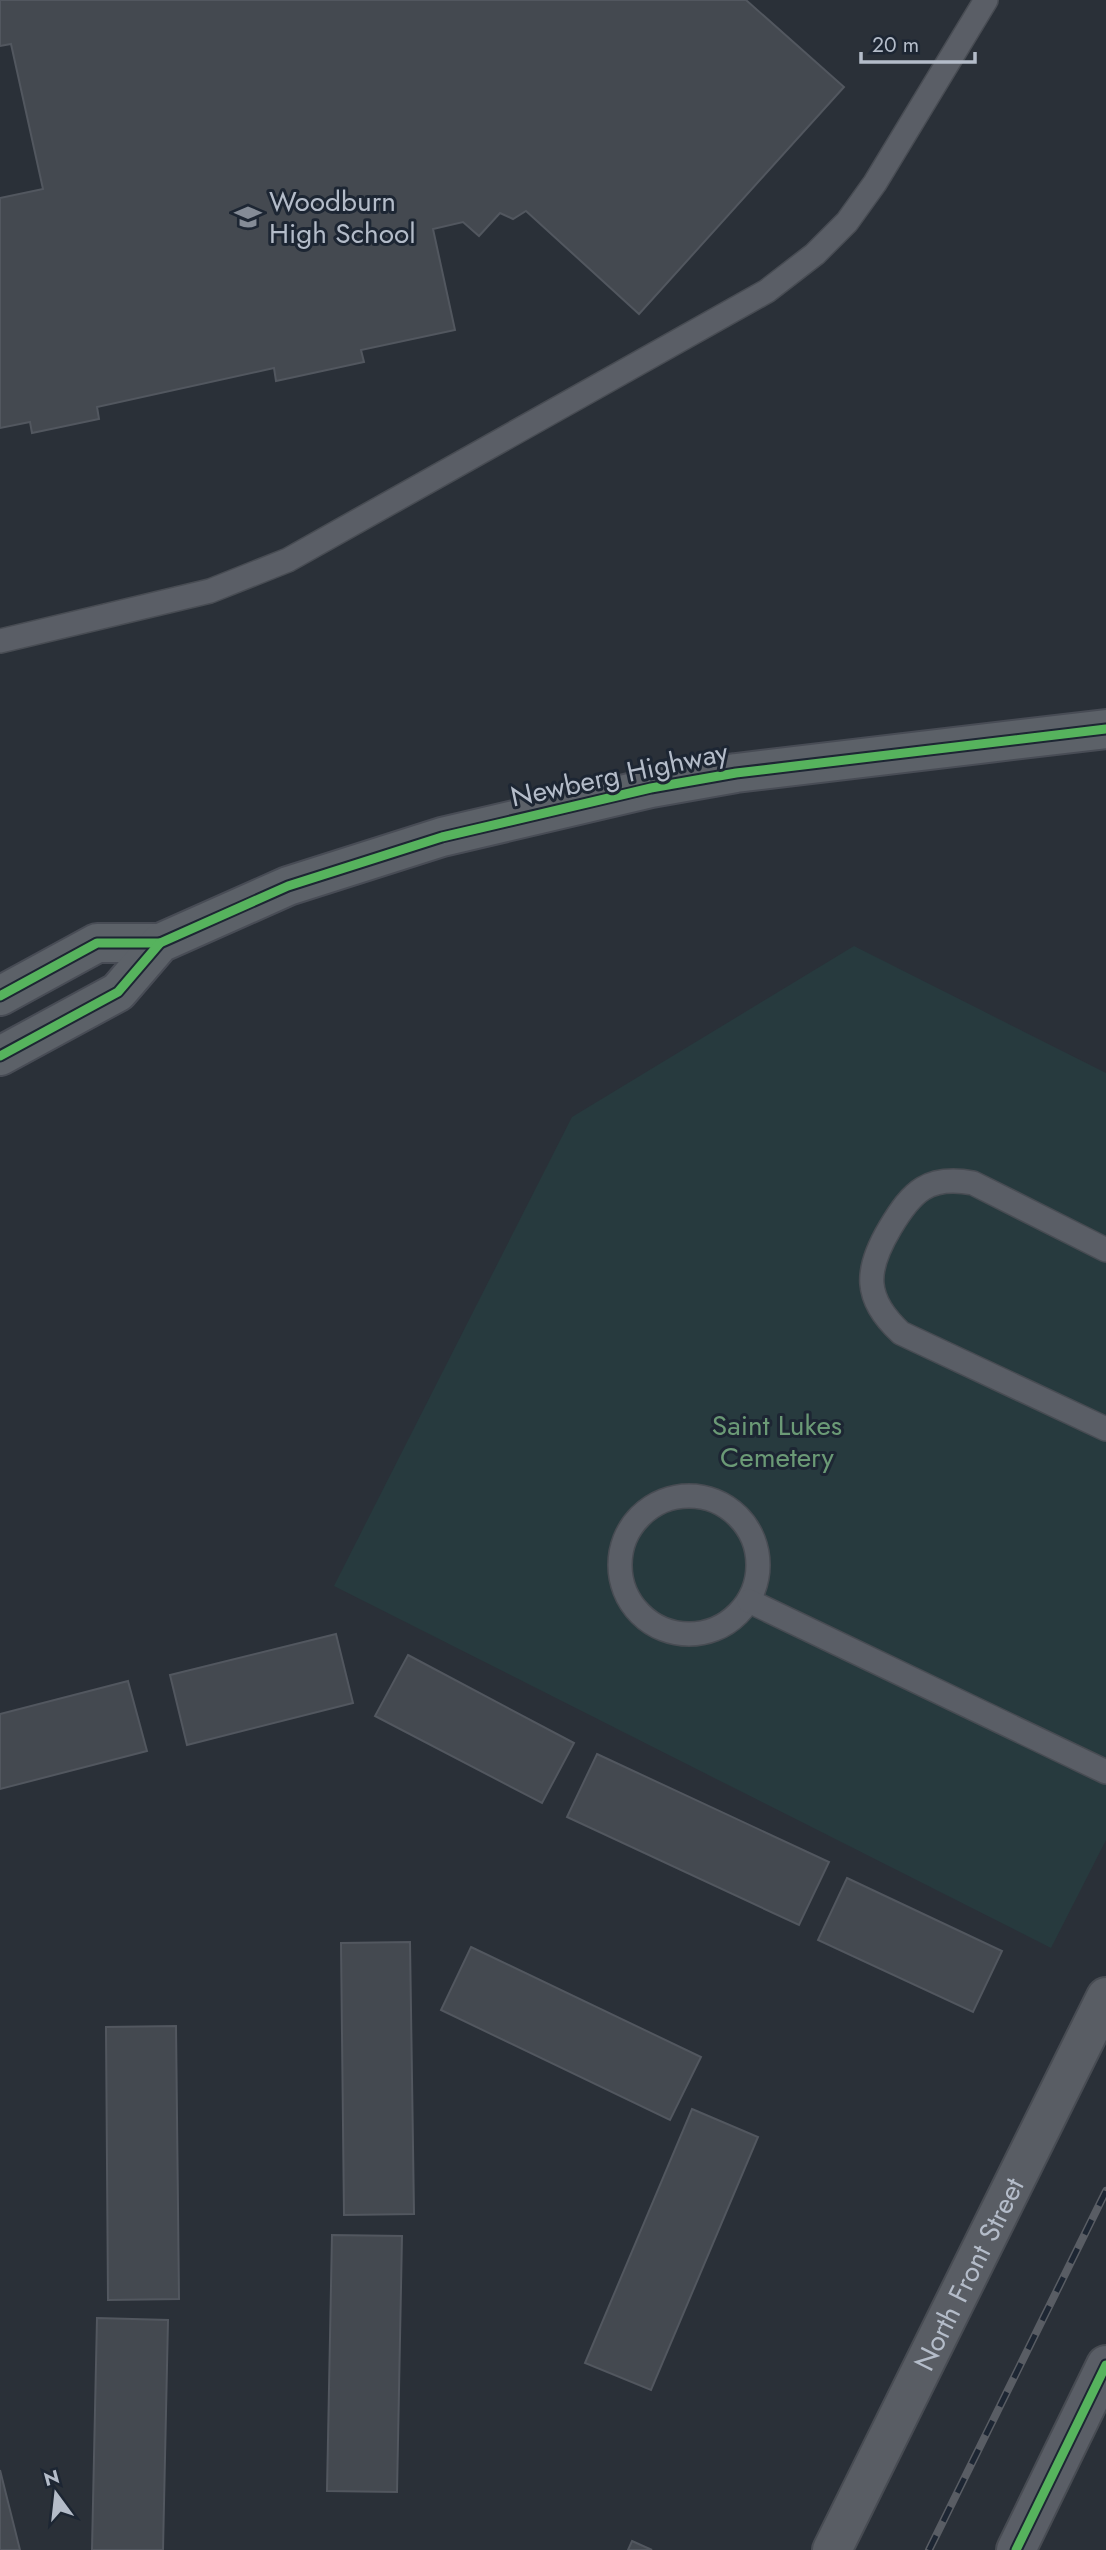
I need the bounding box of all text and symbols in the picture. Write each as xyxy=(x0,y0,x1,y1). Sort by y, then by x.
scale bar xyxy=(861,21,975,65)
text: 20 m xyxy=(872,30,919,60)
place label: Woodburn High School xyxy=(269,181,416,254)
school or university icon: Woodburn High School xyxy=(233,202,263,232)
street label: Newberg Highway xyxy=(507,731,732,818)
park label: Saint Lukes Cemetery xyxy=(712,1405,842,1478)
street label: North Front Street xyxy=(904,2170,1035,2378)
north arrow xyxy=(21,2459,91,2529)
text: N xyxy=(41,2463,63,2493)

